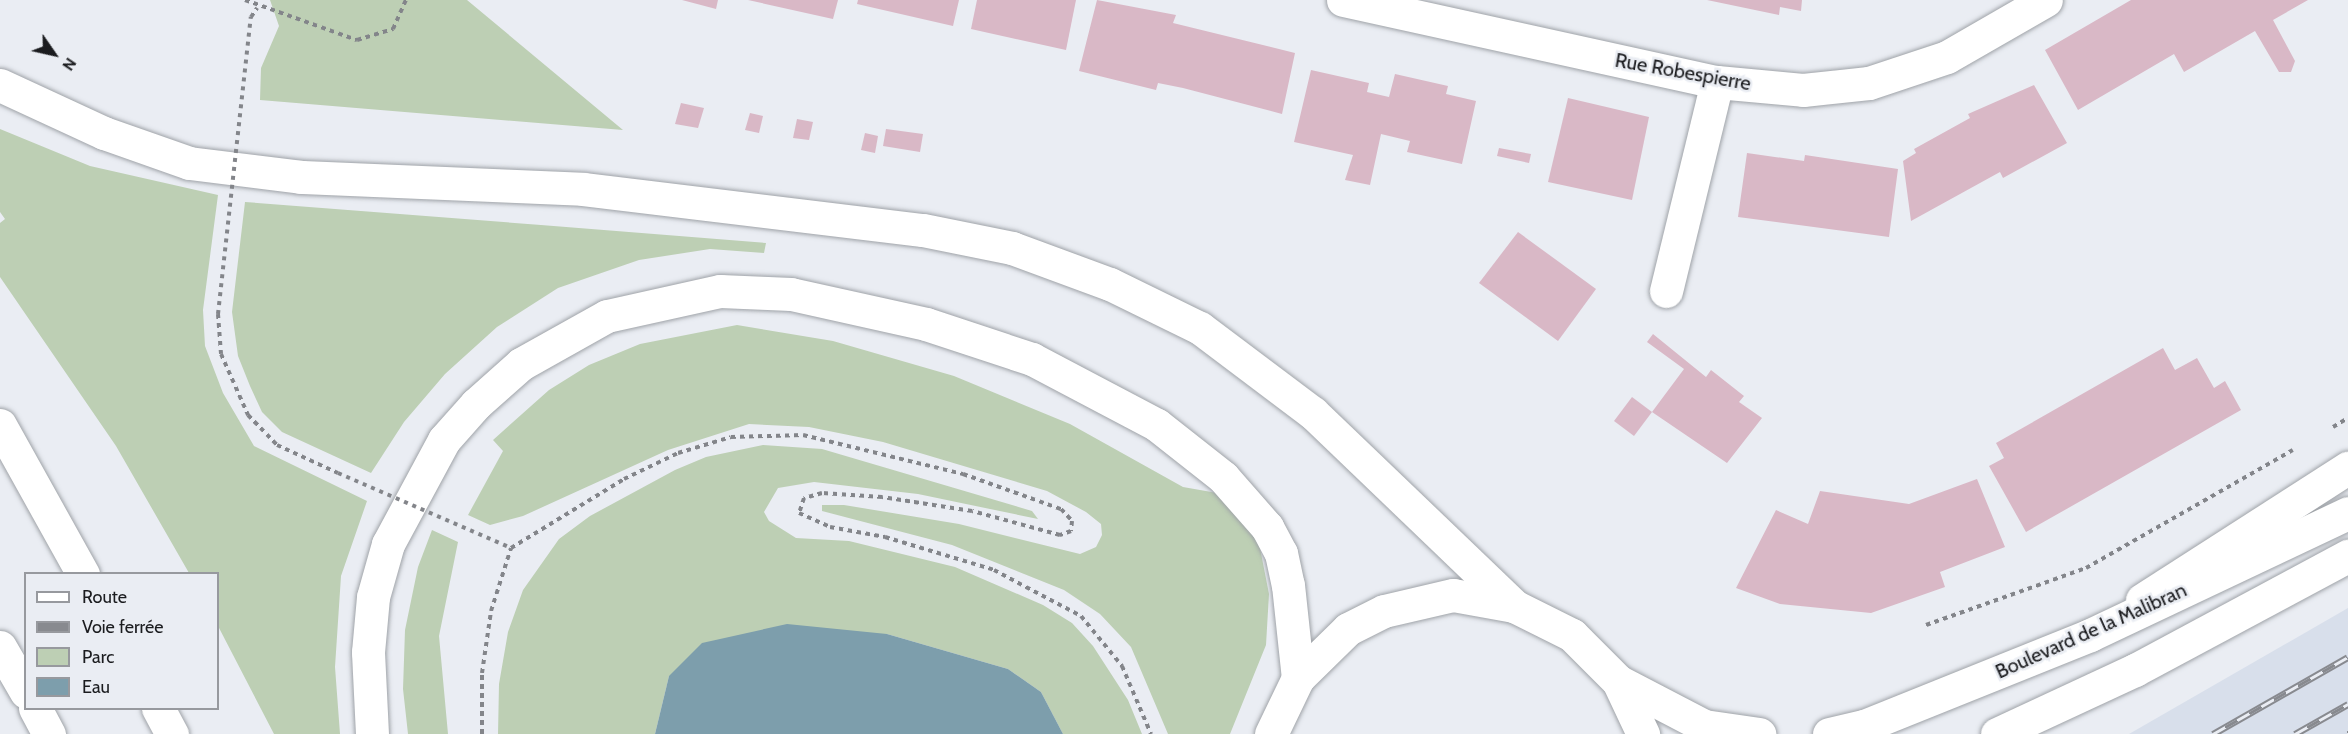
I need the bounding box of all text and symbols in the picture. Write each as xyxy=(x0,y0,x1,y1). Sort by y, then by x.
north arrow xyxy=(24,24,84,84)
street label: Rue Robespierre xyxy=(1613,48,1753,96)
text: N xyxy=(58,54,80,74)
legend xyxy=(24,572,219,710)
street label: Boulevard de la Malibran xyxy=(1992,578,2190,684)
text: Route xyxy=(82,586,127,608)
text: Voie ferrée xyxy=(82,616,163,638)
text: Parc xyxy=(82,646,114,668)
text: Eau xyxy=(82,676,110,698)

